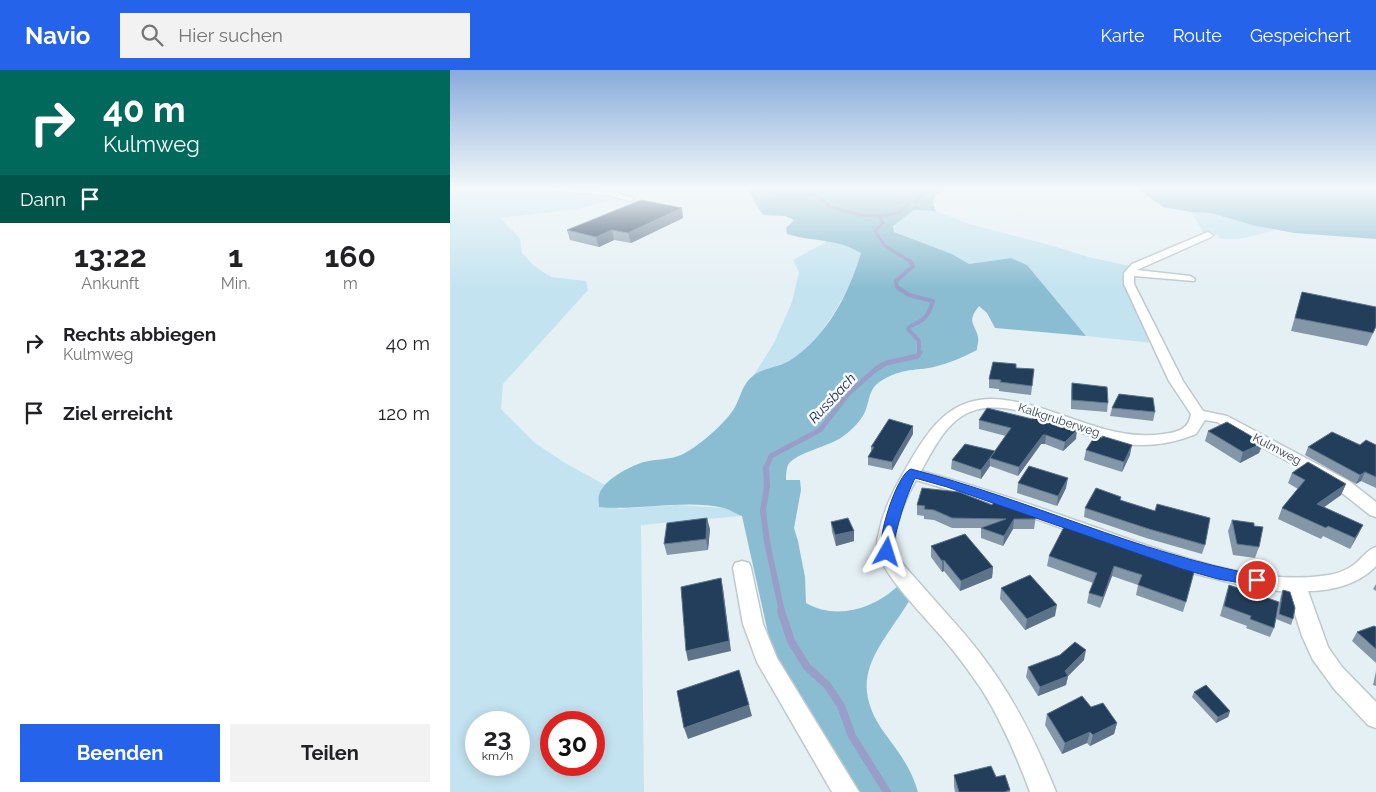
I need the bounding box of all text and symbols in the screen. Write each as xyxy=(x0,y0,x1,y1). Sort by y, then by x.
search box xyxy=(120,13,470,58)
text: Navio xyxy=(25,21,90,50)
icon: search xyxy=(138,21,166,49)
text: Hier suchen xyxy=(178,24,283,46)
text: Karte xyxy=(1101,25,1145,46)
text: Route xyxy=(1173,25,1222,46)
text: Gespeichert xyxy=(1250,25,1351,46)
text: 40 m xyxy=(103,89,185,130)
icon: right xyxy=(20,90,85,155)
text: Kulmweg xyxy=(103,131,200,157)
icon: arrive xyxy=(76,185,104,213)
text: Dann xyxy=(20,188,66,210)
text: 13:22 xyxy=(74,239,147,274)
text: 1 xyxy=(228,239,243,274)
text: 160 xyxy=(325,239,376,274)
text: Ankunft xyxy=(81,274,139,293)
text: Min. xyxy=(221,274,251,293)
text: m xyxy=(343,274,358,293)
text: Rechts abbiegen xyxy=(63,323,216,345)
icon: right xyxy=(20,329,48,357)
text: 40 m xyxy=(386,332,430,354)
text: Kulmweg xyxy=(63,345,133,364)
water label: Russbach xyxy=(805,370,859,426)
icon: arrive xyxy=(20,399,48,427)
street label: Kalkgruberweg xyxy=(1016,400,1102,440)
text: Ziel erreicht xyxy=(63,402,173,424)
text: 120 m xyxy=(378,402,430,424)
street label: Kulmweg xyxy=(1250,430,1304,468)
position arrow xyxy=(860,525,912,577)
pin xyxy=(1236,559,1278,601)
icon: arrive xyxy=(1243,566,1271,594)
speed limit sign: 30 xyxy=(540,711,605,776)
text: 23 xyxy=(483,722,512,752)
button: Beenden xyxy=(20,724,220,782)
button: Teilen xyxy=(230,724,430,782)
text: km/h xyxy=(482,749,513,763)

